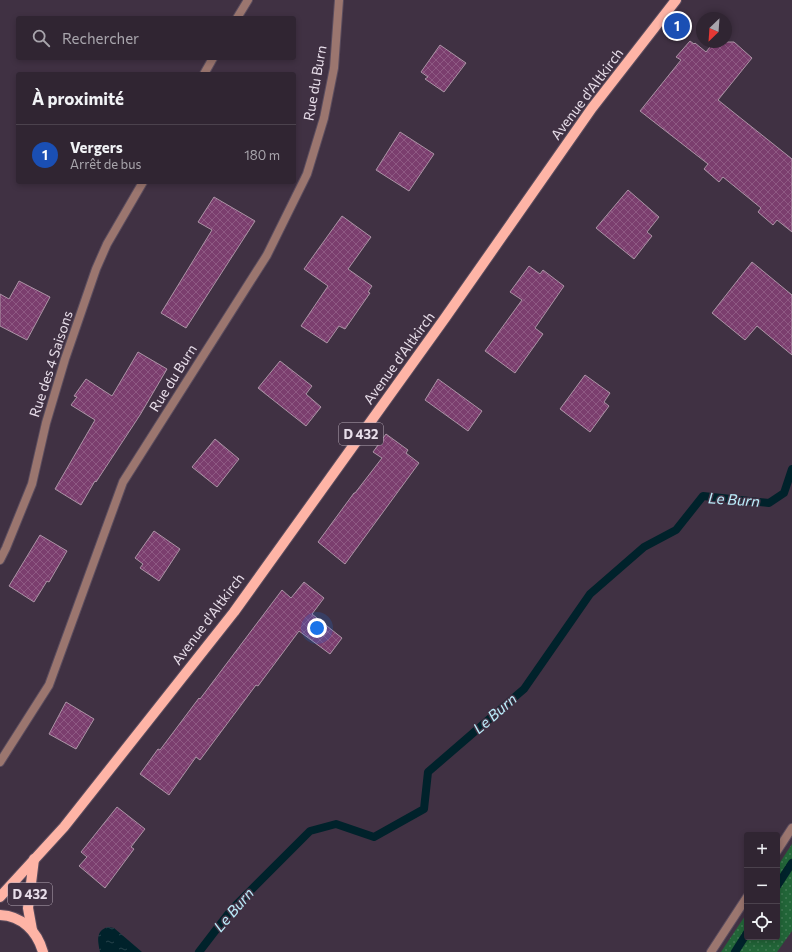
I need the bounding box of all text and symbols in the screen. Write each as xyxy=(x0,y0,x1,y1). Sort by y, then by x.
pin: 1 xyxy=(664,11,690,41)
north arrow xyxy=(696,12,732,48)
search box xyxy=(16,16,296,60)
icon: search xyxy=(30,27,52,49)
text: Rechercher xyxy=(62,29,139,47)
street label: Rue du Burn xyxy=(300,44,329,122)
street label: Avenue d'Altkirch xyxy=(547,45,626,143)
text: À proximité xyxy=(32,88,124,109)
text: Vergers xyxy=(70,138,123,156)
text: 1 xyxy=(42,147,48,163)
text: 180 m xyxy=(244,147,280,163)
text: Arrêt de bus xyxy=(70,156,141,172)
street label: Rue des 4 Saisons xyxy=(25,308,76,419)
street label: Avenue d'Altkirch xyxy=(359,308,438,407)
street label: Rue du Burn xyxy=(145,341,200,415)
road number: D 432 xyxy=(339,423,383,445)
water label: Le Burn xyxy=(707,488,761,510)
street label: Avenue d'Altkirch xyxy=(168,570,247,668)
your location xyxy=(307,618,327,638)
water label: Le Burn xyxy=(469,689,520,737)
map controls xyxy=(744,832,780,940)
button: + xyxy=(744,832,780,868)
button: − xyxy=(744,868,780,904)
road number: D 432 xyxy=(8,883,52,905)
water label: Le Burn xyxy=(209,884,257,935)
button: locate xyxy=(744,904,780,940)

